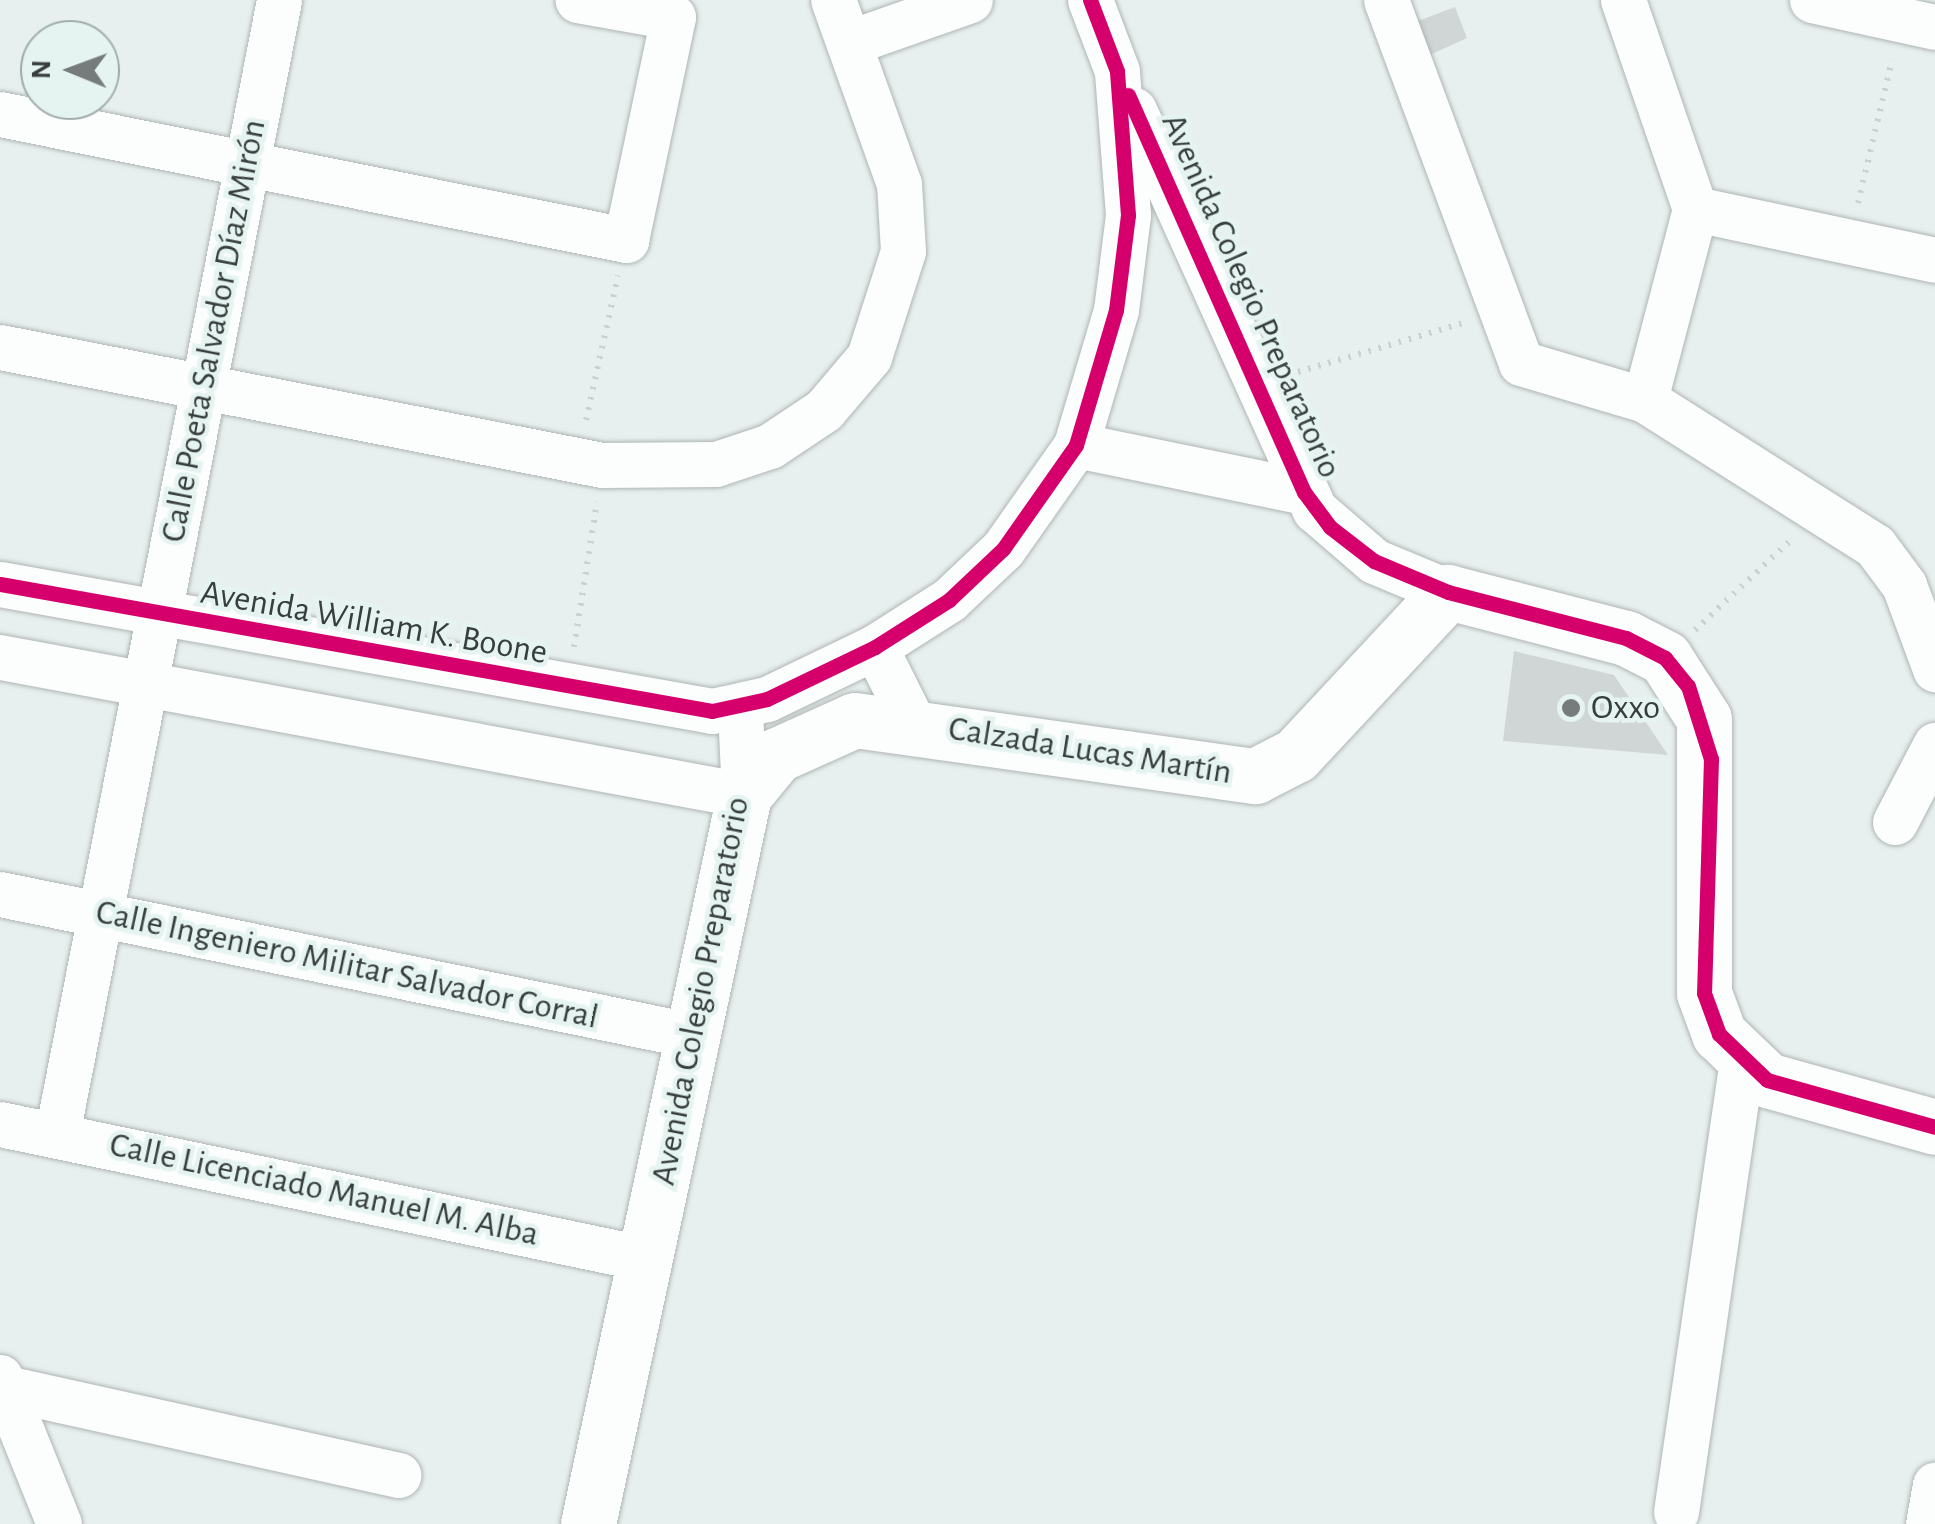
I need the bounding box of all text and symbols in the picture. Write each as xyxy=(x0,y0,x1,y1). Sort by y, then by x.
north arrow xyxy=(20,20,120,120)
text: N xyxy=(28,60,56,79)
street label: Avenida Colegio Preparatorio xyxy=(1152,107,1350,485)
street label: Calle Poeta Salvador Díaz Mirón xyxy=(152,116,276,546)
street label: Avenida William K. Boone xyxy=(197,572,551,674)
place label: Oxxo xyxy=(1591,687,1660,729)
marker: Oxxo xyxy=(1560,697,1582,719)
street label: Calzada Lucas Martín xyxy=(945,708,1235,794)
street label: Avenida Colegio Preparatorio xyxy=(643,793,759,1189)
street label: Calle Ingeniero Militar Salvador Corral xyxy=(92,891,602,1039)
street label: Calle Licenciado Manuel M. Alba xyxy=(106,1124,542,1256)

